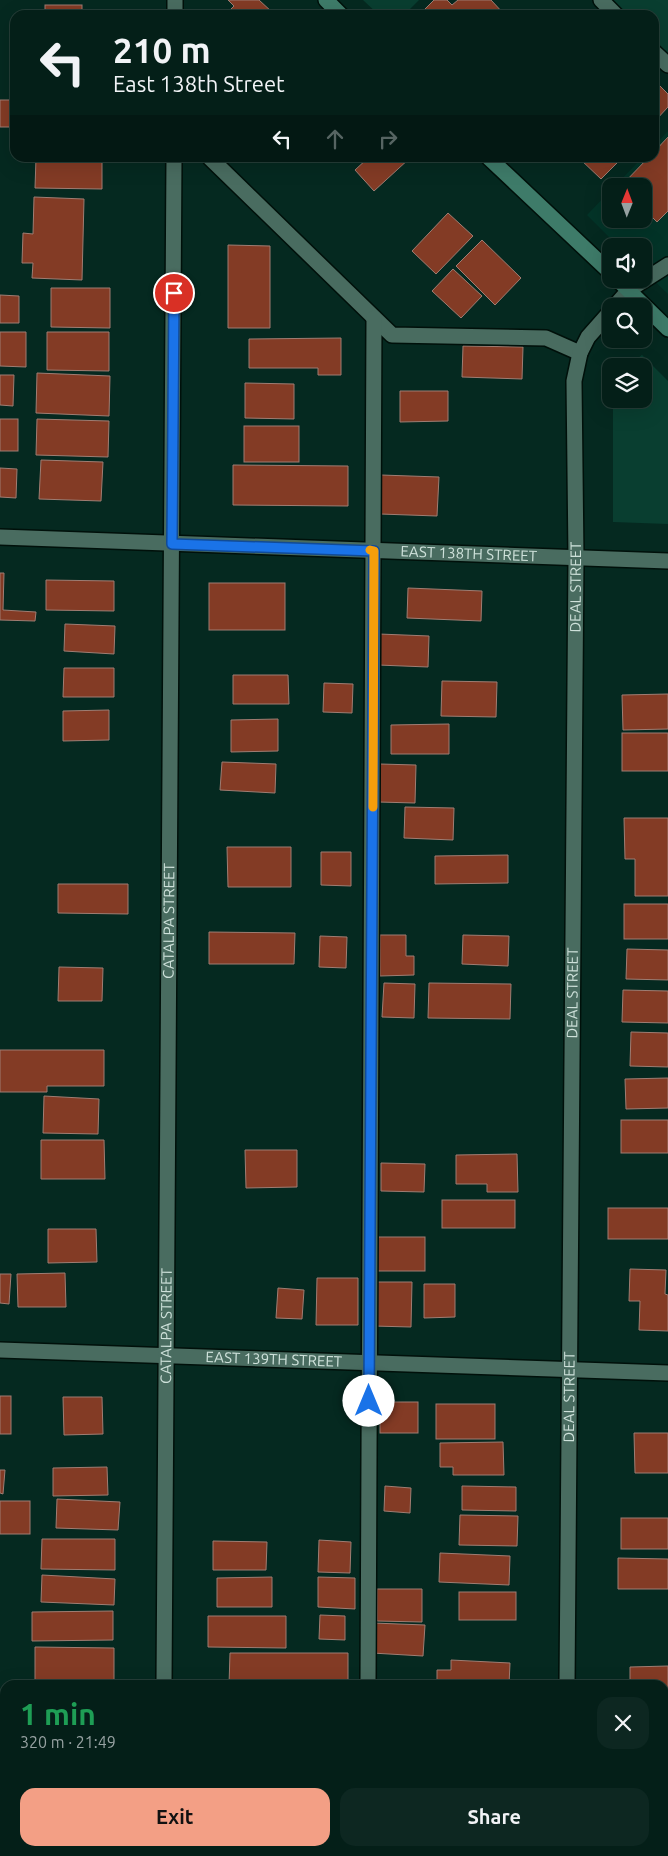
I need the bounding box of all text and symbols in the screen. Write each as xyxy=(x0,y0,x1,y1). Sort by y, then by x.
icon: left xyxy=(30,30,95,95)
text: 210 m xyxy=(113,30,211,70)
text: East 138th Street xyxy=(113,71,285,96)
icon: left xyxy=(268,125,296,153)
icon: ahead xyxy=(321,125,349,153)
icon: right xyxy=(374,125,402,153)
north arrow xyxy=(602,178,652,228)
map controls xyxy=(602,178,652,408)
button: sound xyxy=(602,238,652,288)
pin xyxy=(153,272,195,314)
icon: arrive xyxy=(160,279,188,307)
button: search xyxy=(602,298,652,348)
button: layers xyxy=(602,358,652,408)
street label: DEAL STREET xyxy=(566,541,584,633)
street label: EAST 138TH STREET xyxy=(400,542,538,564)
street label: CATALPA STREET xyxy=(160,862,177,979)
street label: DEAL STREET xyxy=(563,947,581,1038)
street label: CATALPA STREET xyxy=(157,1267,175,1384)
street label: EAST 139TH STREET xyxy=(205,1348,343,1370)
street label: DEAL STREET xyxy=(560,1351,578,1442)
position arrow xyxy=(342,1374,394,1426)
text: 1 min xyxy=(20,1697,96,1731)
button: close xyxy=(597,1697,649,1749)
text: 320 m · 21:49 xyxy=(20,1733,116,1751)
button: Exit xyxy=(20,1788,330,1846)
button: Share xyxy=(340,1788,649,1846)

